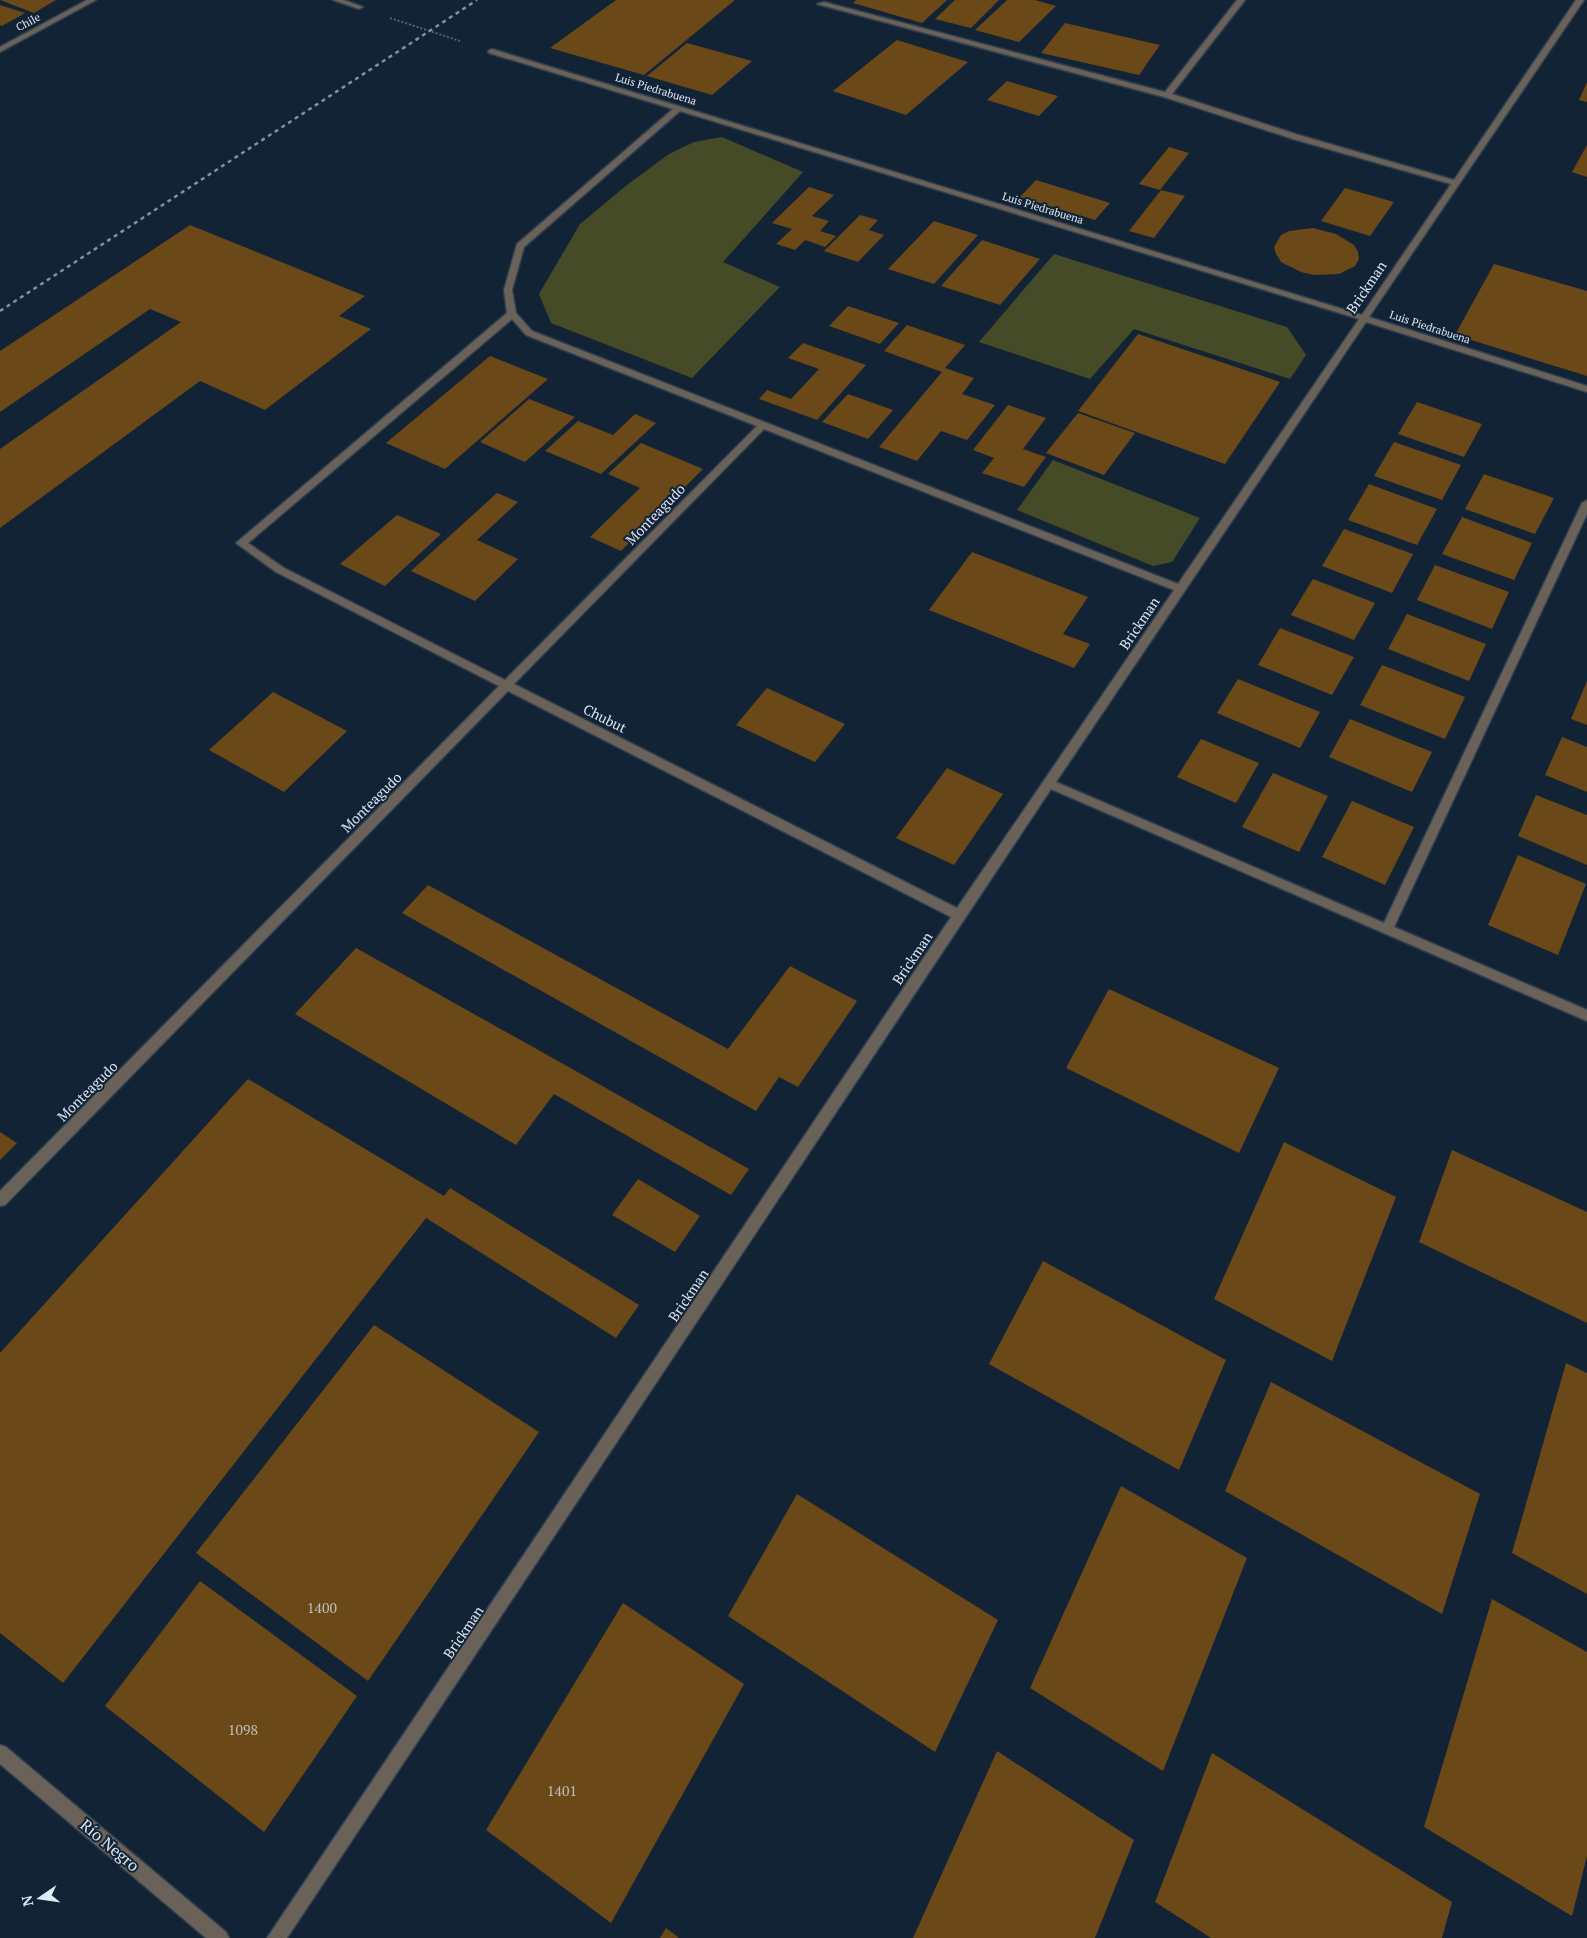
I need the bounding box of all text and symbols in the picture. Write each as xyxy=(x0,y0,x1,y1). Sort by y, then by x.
street label: Chile xyxy=(13,10,43,34)
street label: Luis Piedrabuena xyxy=(614,70,699,108)
street label: Luis Piedrabuena xyxy=(1001,189,1086,227)
street label: Brickman xyxy=(1342,256,1391,317)
street label: Luis Piedrabuena xyxy=(1388,307,1473,347)
street label: Monteagudo xyxy=(621,479,689,549)
street label: Brickman xyxy=(1115,592,1164,653)
street label: Chubut xyxy=(580,699,631,737)
street label: Monteagudo xyxy=(337,767,406,836)
street label: Brickman xyxy=(888,927,937,988)
street label: Monteagudo xyxy=(53,1056,122,1125)
street label: Brickman xyxy=(664,1264,713,1325)
house number: 1400 xyxy=(307,1598,337,1617)
street label: Brickman xyxy=(439,1601,488,1662)
house number: 1098 xyxy=(228,1720,258,1739)
house number: 1401 xyxy=(547,1781,577,1800)
street label: Río Negro xyxy=(76,1814,144,1876)
north arrow xyxy=(15,1873,65,1923)
text: N xyxy=(16,1893,37,1908)

